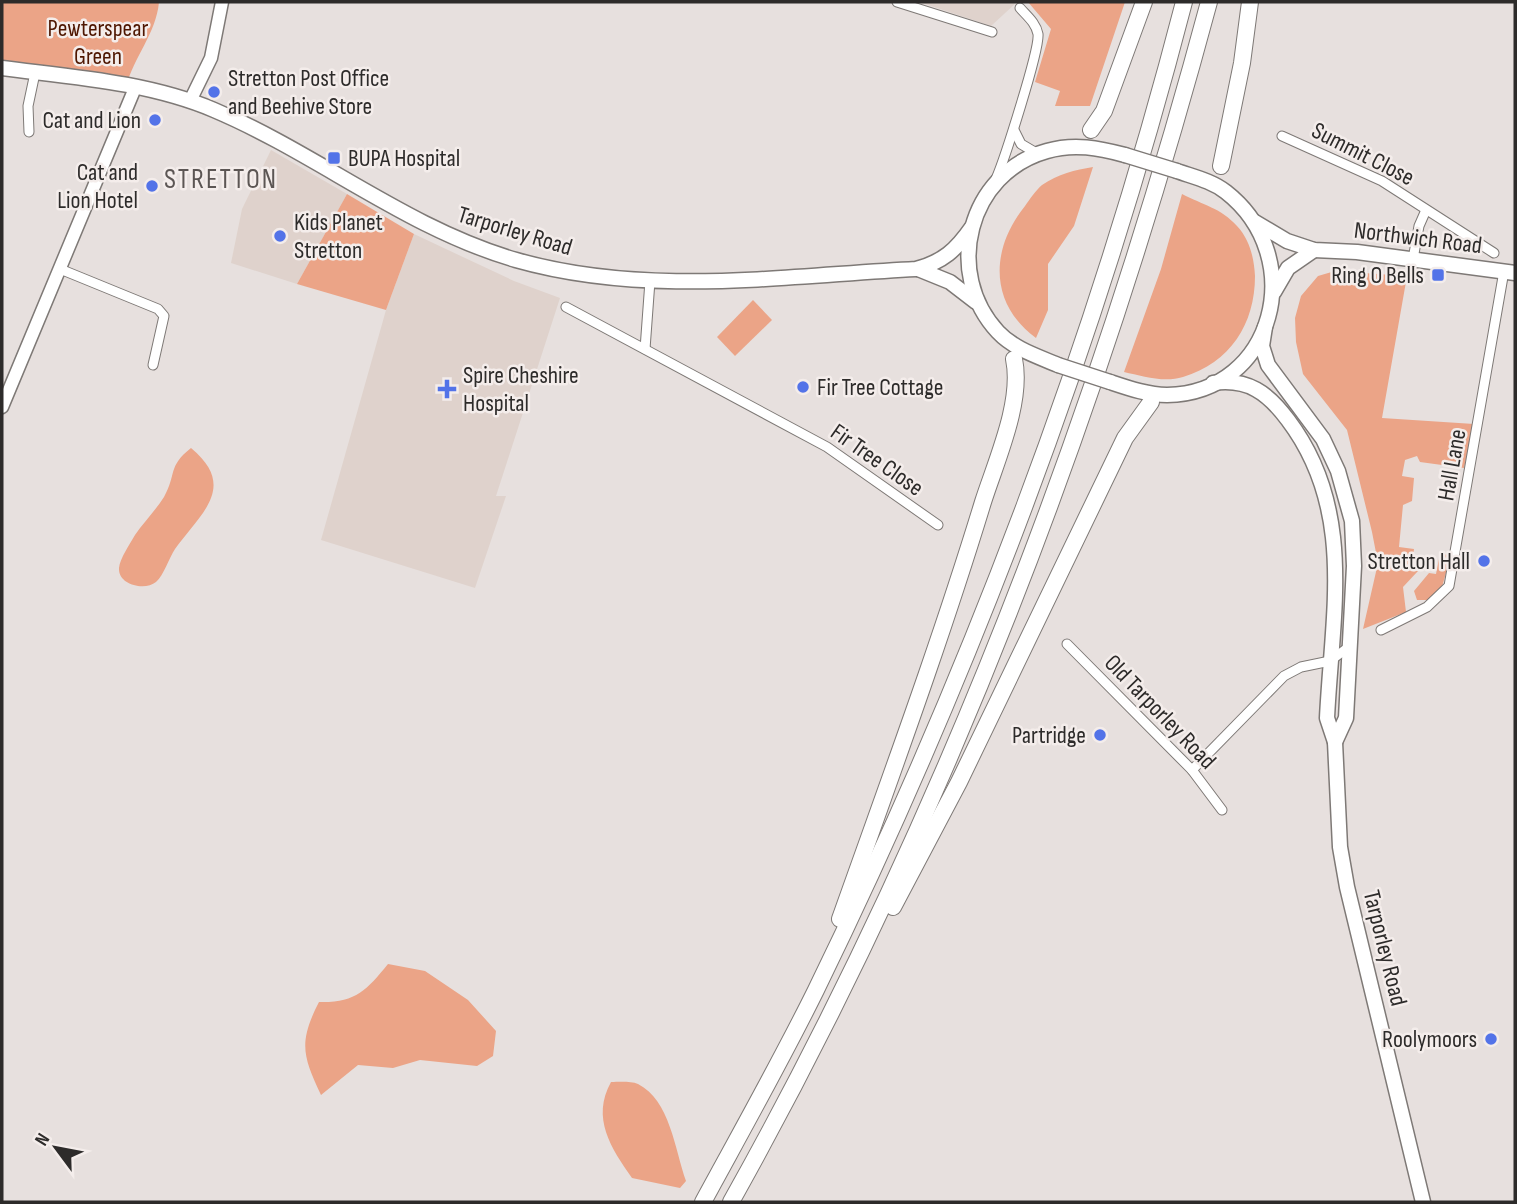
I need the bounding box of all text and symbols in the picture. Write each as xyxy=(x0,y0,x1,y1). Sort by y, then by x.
park label: Pewterspear Green xyxy=(48,14,148,71)
place label: Stretton Post Office and Beehive Store xyxy=(228,64,389,121)
marker: Stretton Post Office and Beehive Store xyxy=(206,84,222,100)
place label: Cat and Lion xyxy=(42,106,141,135)
marker: Cat and Lion xyxy=(147,112,163,128)
street label: Summit Close xyxy=(1307,116,1419,192)
place label: BUPA Hospital xyxy=(348,144,460,173)
marker: BUPA Hospital xyxy=(326,150,342,166)
place label: Cat and Lion Hotel xyxy=(57,158,138,215)
district label: STRETTON xyxy=(164,163,278,196)
marker: Cat and Lion Hotel xyxy=(144,178,160,194)
street label: Tarporley Road xyxy=(454,200,576,262)
place label: Kids Planet Stretton xyxy=(294,208,383,265)
street label: Northwich Road xyxy=(1352,216,1484,260)
marker: Kids Planet Stretton xyxy=(272,228,288,244)
place label: Ring O Bells xyxy=(1331,261,1424,290)
marker: Ring O Bells xyxy=(1430,267,1446,283)
place label: Spire Cheshire Hospital xyxy=(463,361,579,418)
place label: Fir Tree Cottage xyxy=(817,373,943,402)
marker: Spire Cheshire Hospital xyxy=(437,379,457,399)
marker: Fir Tree Cottage xyxy=(795,379,811,395)
street label: Fir Tree Close xyxy=(825,418,929,502)
street label: Hall Lane xyxy=(1431,427,1473,503)
place label: Stretton Hall xyxy=(1367,547,1470,576)
marker: Stretton Hall xyxy=(1476,553,1492,569)
street label: Old Tarporley Road xyxy=(1098,649,1222,775)
place label: Partridge xyxy=(1012,721,1086,750)
marker: Partridge xyxy=(1092,727,1108,743)
street label: Tarporley Road xyxy=(1357,887,1413,1009)
place label: Roolymoors xyxy=(1382,1025,1477,1054)
marker: Roolymoors xyxy=(1483,1031,1499,1047)
north arrow xyxy=(21,1113,91,1183)
text: N xyxy=(30,1129,55,1150)

